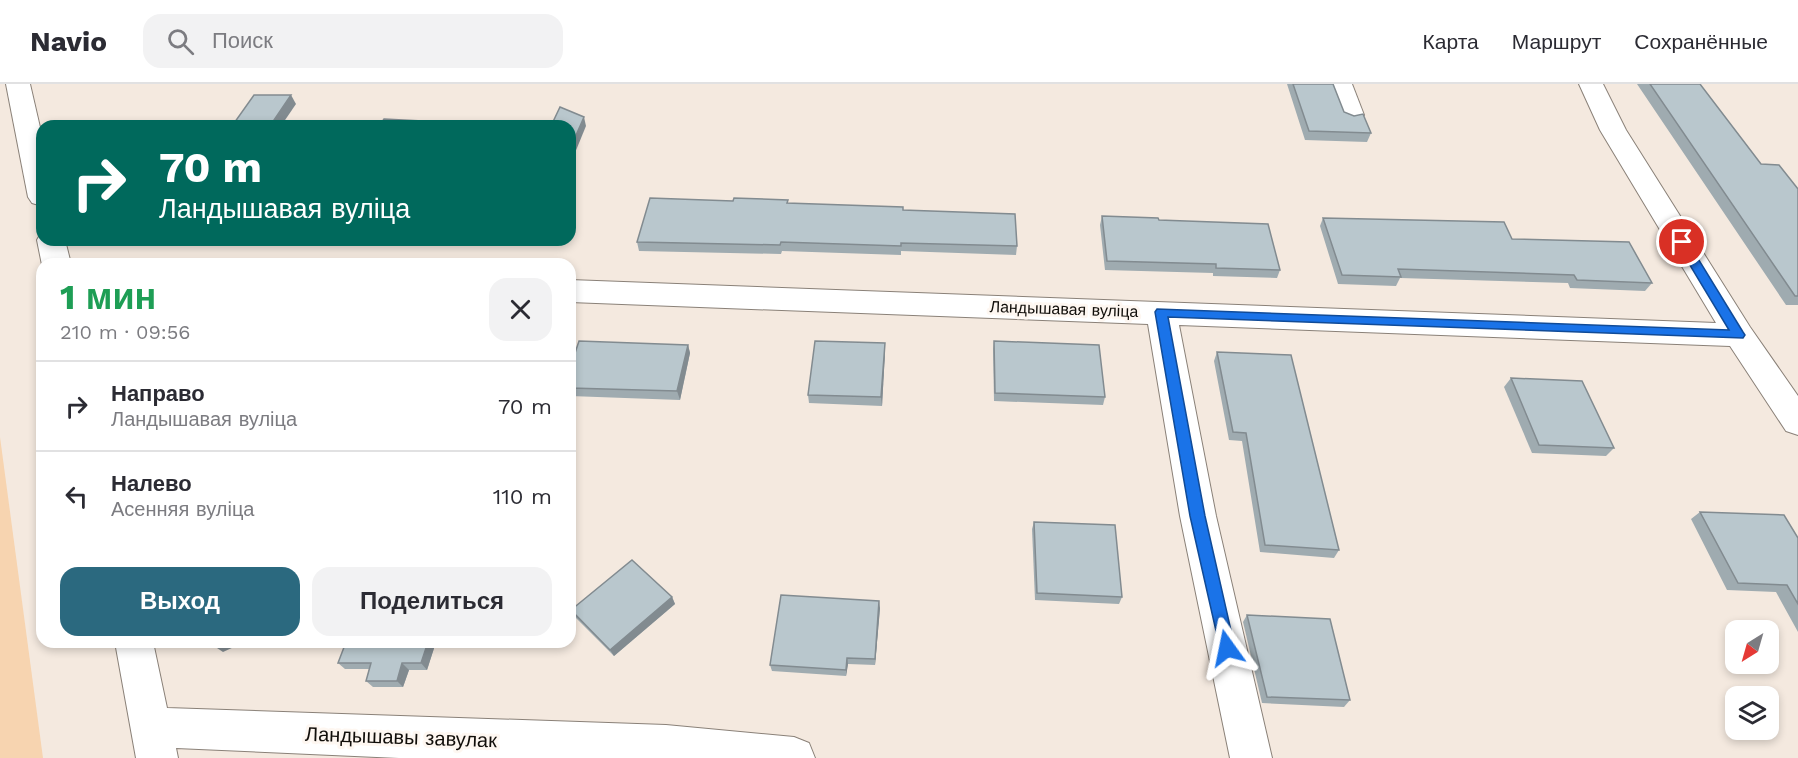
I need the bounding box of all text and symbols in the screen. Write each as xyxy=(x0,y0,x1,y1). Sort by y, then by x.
search box xyxy=(143,14,563,68)
text: Navio xyxy=(30,25,107,58)
icon: search xyxy=(164,25,197,58)
text: Поиск xyxy=(212,28,273,53)
text: Карта xyxy=(1423,29,1479,54)
text: Маршрут xyxy=(1512,29,1601,54)
text: Сохранённые xyxy=(1634,29,1768,54)
text: 70 m xyxy=(159,143,262,192)
icon: right xyxy=(60,144,138,222)
text: Ландышавая вуліца xyxy=(159,193,410,225)
pin xyxy=(1656,216,1707,267)
icon: arrive xyxy=(1665,225,1698,258)
text: 1 мин xyxy=(60,276,156,318)
button: close xyxy=(489,278,552,341)
street label: Ландышавая вуліца xyxy=(989,297,1139,321)
text: 210 m · 09:56 xyxy=(60,320,190,344)
text: Направо xyxy=(111,381,205,406)
icon: right xyxy=(60,390,93,423)
text: 70 m xyxy=(498,394,552,419)
text: Ландышавая вуліца xyxy=(111,407,297,431)
text: Налево xyxy=(111,471,192,496)
icon: left xyxy=(60,480,93,513)
text: 110 m xyxy=(493,484,552,509)
text: Асенняя вуліца xyxy=(111,497,254,521)
button: Выход xyxy=(60,567,300,636)
button: Поделиться xyxy=(312,567,552,636)
position arrow xyxy=(1195,616,1259,680)
north arrow xyxy=(1725,620,1779,674)
map controls xyxy=(1725,620,1779,740)
button: layers xyxy=(1725,686,1779,740)
street label: Ландышавы завулак xyxy=(305,722,498,752)

